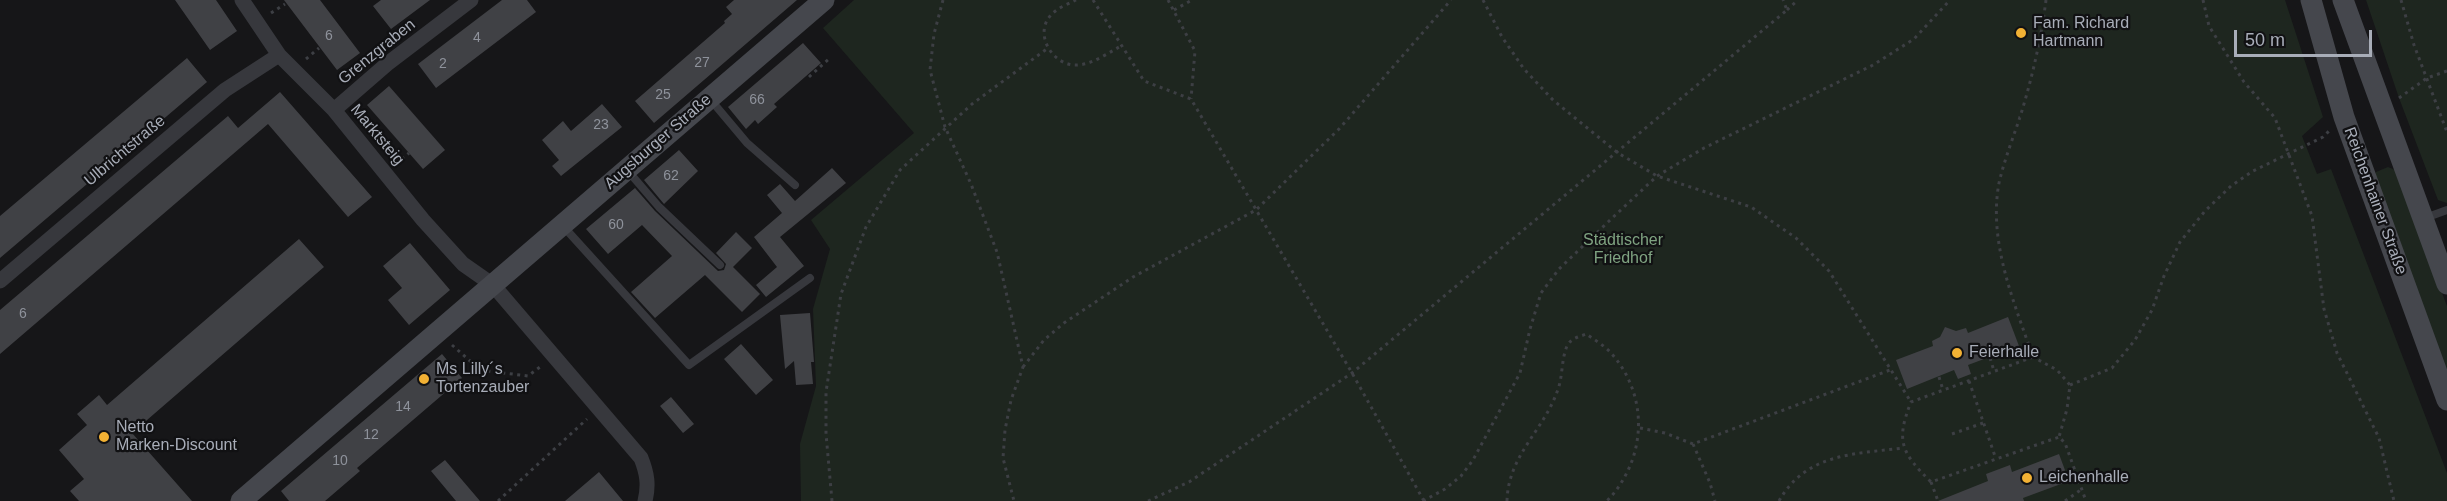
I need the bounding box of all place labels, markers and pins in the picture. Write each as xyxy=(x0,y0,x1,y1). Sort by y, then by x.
place label: Fam. Richard Hartmann xyxy=(2033,14,2129,52)
marker: Fam. Richard Hartmann xyxy=(2014,26,2028,40)
place label: Feierhalle xyxy=(1969,343,2039,363)
marker: Feierhalle xyxy=(1950,346,1964,360)
place label: Ms Lilly´s Tortenzauber xyxy=(436,360,529,398)
marker: Ms Lilly´s Tortenzauber xyxy=(417,372,431,386)
place label: Netto Marken-Discount xyxy=(116,418,237,456)
marker: Netto Marken-Discount xyxy=(97,430,111,444)
place label: Leichenhalle xyxy=(2039,468,2129,488)
marker: Leichenhalle xyxy=(2020,471,2034,485)

